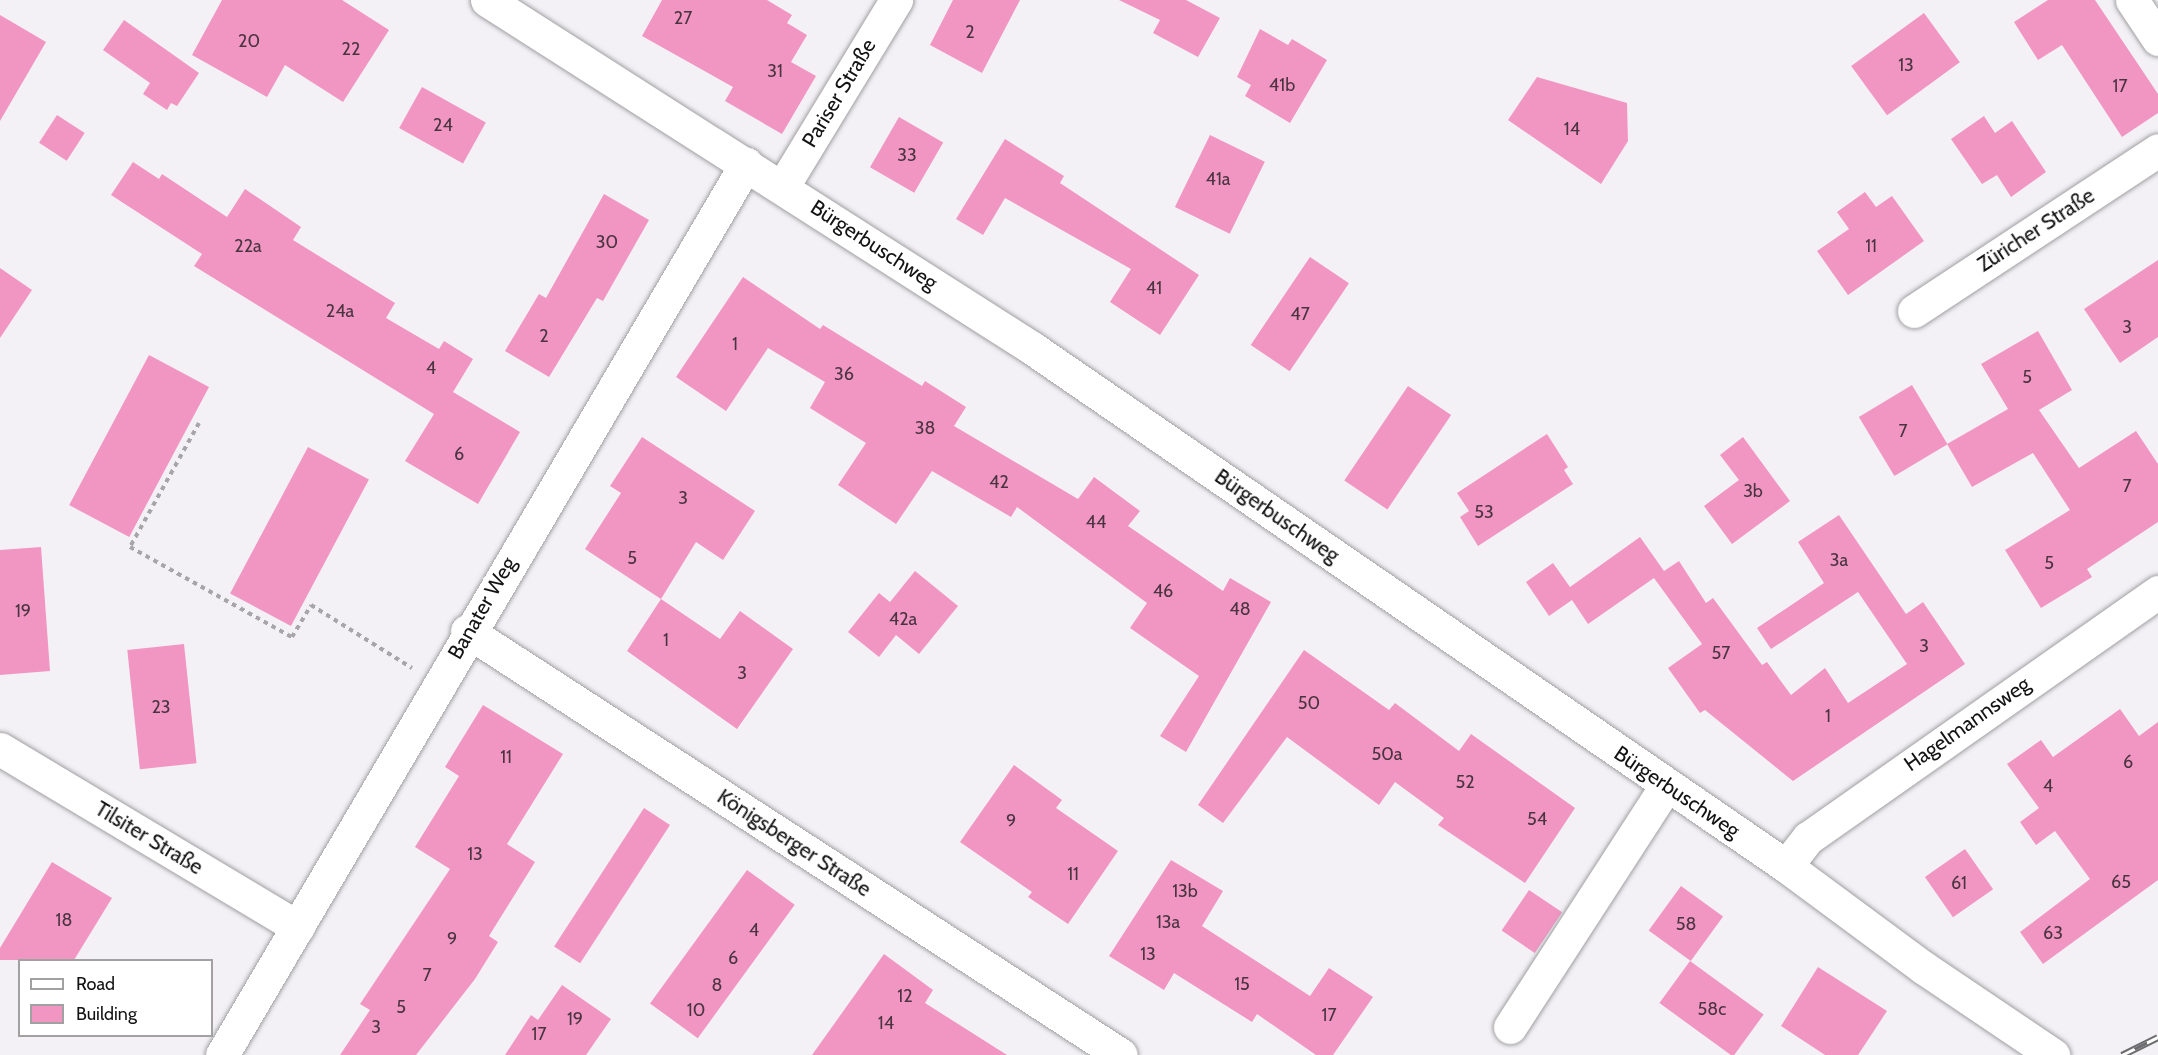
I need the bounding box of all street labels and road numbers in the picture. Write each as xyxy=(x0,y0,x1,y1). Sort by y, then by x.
street label: Pariser Straße xyxy=(797,34,881,152)
street label: Züricher Straße xyxy=(1973,183,2099,277)
street label: Bürgerbuschweg xyxy=(806,195,942,295)
street label: Bürgerbuschweg xyxy=(1210,464,1344,568)
street label: Banater Weg xyxy=(443,553,521,663)
street label: Hagelmannsweg xyxy=(1899,671,2035,777)
street label: Bürgerbuschweg xyxy=(1609,741,1745,843)
street label: Königsberger Straße xyxy=(713,784,875,902)
street label: Tilsiter Straße xyxy=(91,796,207,880)

